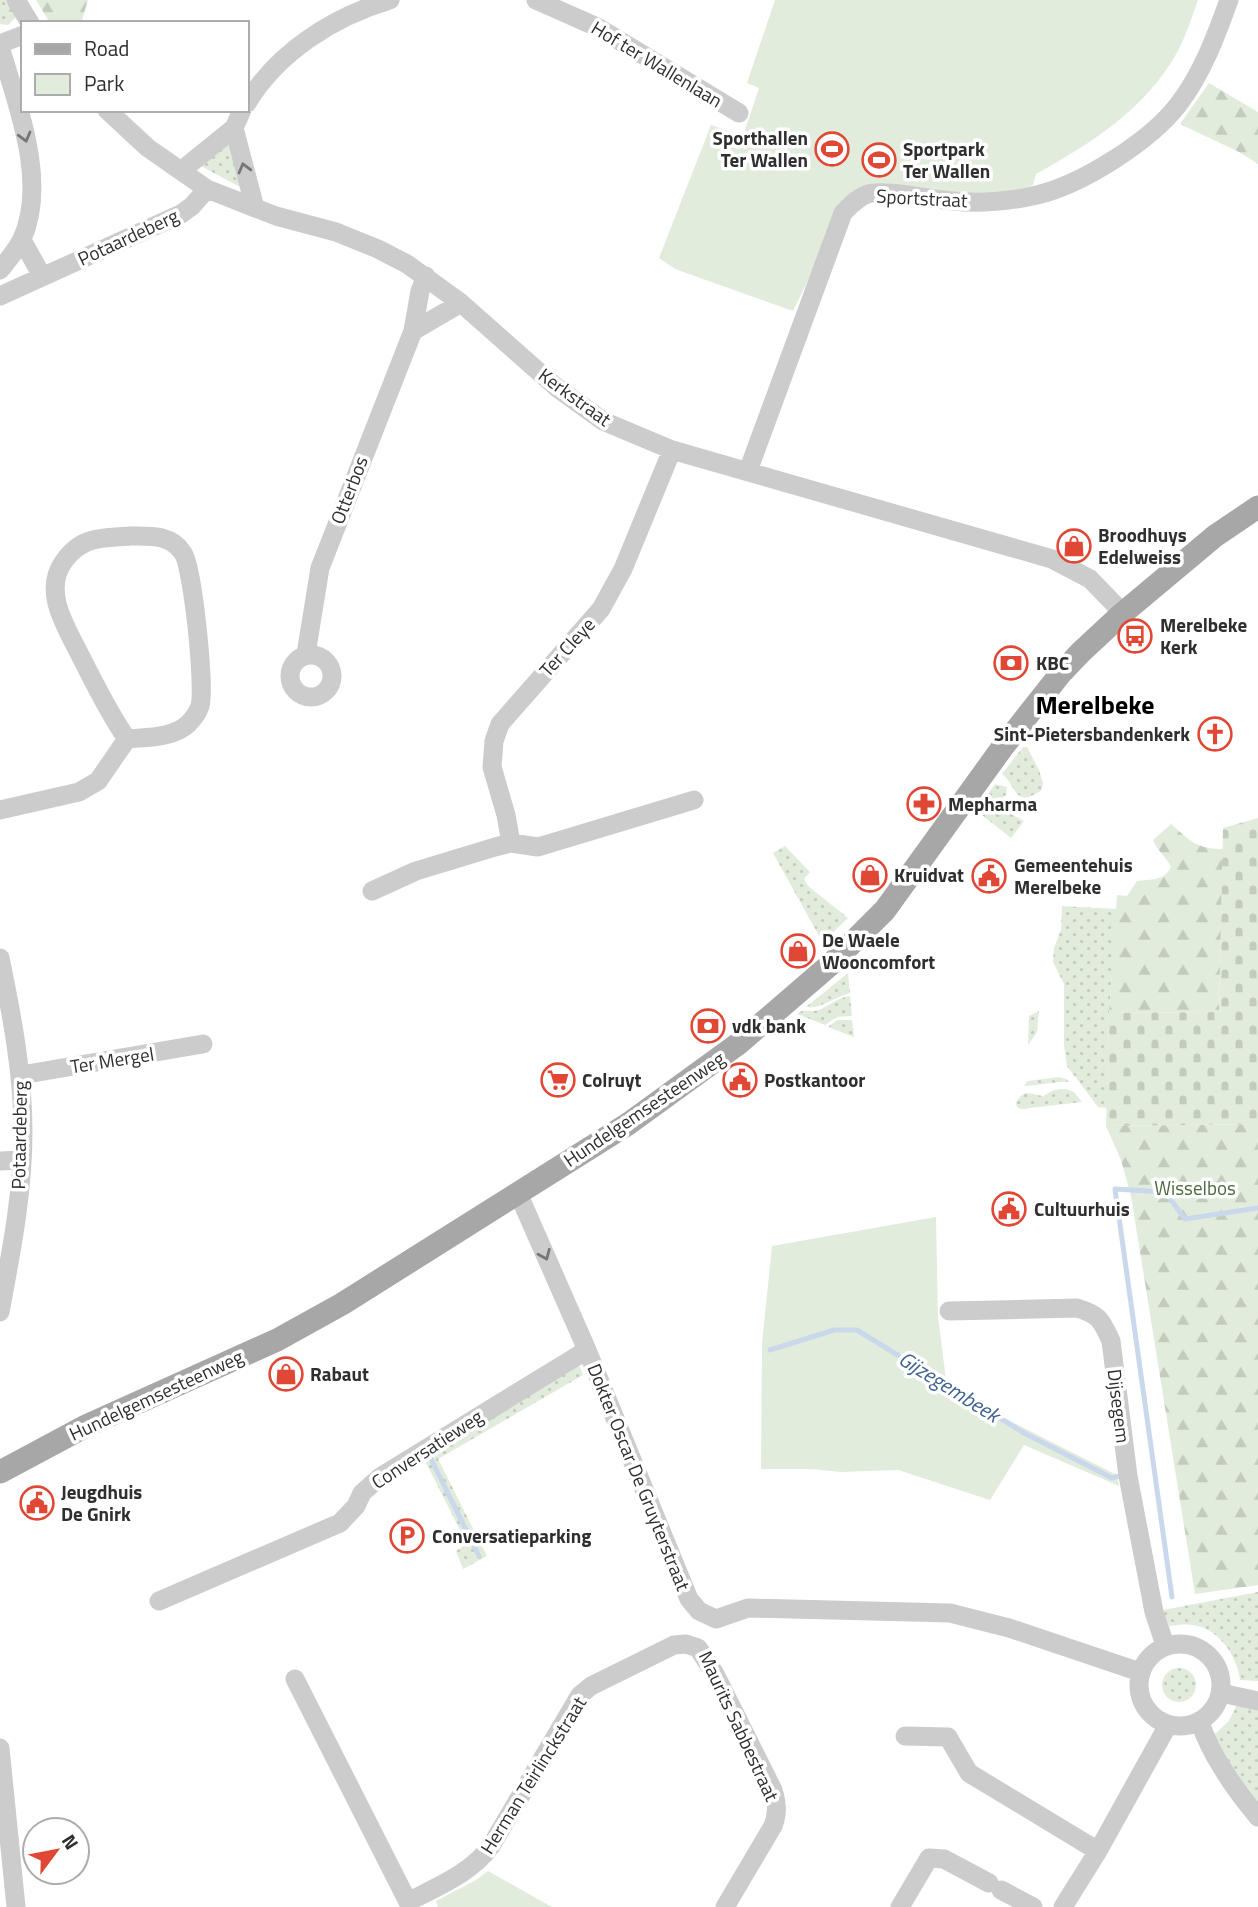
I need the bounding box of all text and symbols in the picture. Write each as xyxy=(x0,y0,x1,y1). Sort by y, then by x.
street label: Hof ter Wallenlaan xyxy=(586,13,728,114)
legend xyxy=(21,21,248,112)
text: Road xyxy=(84,32,129,64)
text: Park xyxy=(84,67,124,99)
place label: Sporthallen Ter Wallen xyxy=(713,123,808,174)
sports icon: Sporthallen Ter Wallen xyxy=(813,130,851,168)
one-way arrow xyxy=(17,131,31,143)
place label: Sportpark Ter Wallen xyxy=(903,134,990,185)
sports icon: Sportpark Ter Wallen xyxy=(860,141,898,179)
one-way arrow xyxy=(238,162,252,174)
street label: Sportstraat xyxy=(876,181,969,214)
street label: Potaardeberg xyxy=(72,200,183,273)
street label: Kerkstraat xyxy=(533,360,618,433)
street label: Otterbos xyxy=(322,451,375,528)
place label: Broodhuys Edelweiss xyxy=(1098,520,1187,571)
shop icon: Broodhuys Edelweiss xyxy=(1055,527,1093,565)
street label: Ter Cleye xyxy=(532,610,601,683)
place label: Merelbeke Kerk xyxy=(1160,610,1247,661)
bus stop icon: Merelbeke Kerk xyxy=(1116,617,1154,655)
bank icon: KBC xyxy=(992,644,1030,682)
place label: KBC xyxy=(1036,648,1069,677)
district label: Merelbeke xyxy=(1035,685,1155,724)
church icon: Sint-Pietersbandenkerk xyxy=(1196,715,1234,753)
place label: Sint-Pietersbandenkerk xyxy=(994,719,1190,748)
pharmacy icon: Mepharma xyxy=(905,785,943,823)
place label: Mepharma xyxy=(948,789,1037,818)
place label: Gemeentehuis Merelbeke xyxy=(1014,850,1133,901)
shop icon: Kruidvat xyxy=(851,856,889,894)
public building icon: Gemeentehuis Merelbeke xyxy=(970,857,1008,895)
place label: Kruidvat xyxy=(894,860,964,889)
place label: De Waele Wooncomfort xyxy=(822,925,935,976)
shop icon: De Waele Wooncomfort xyxy=(779,932,817,970)
bank icon: vdk bank xyxy=(689,1007,727,1045)
place label: vdk bank xyxy=(732,1011,806,1040)
street label: Ter Mergel xyxy=(68,1039,156,1080)
street label: Hundelgemsesteenweg xyxy=(557,1043,731,1174)
supermarket icon: Colruyt xyxy=(539,1061,577,1099)
public building icon: Postkantoor xyxy=(721,1061,759,1099)
place label: Colruyt xyxy=(582,1065,641,1094)
place label: Postkantoor xyxy=(764,1065,865,1094)
street label: Potaardeberg xyxy=(3,1080,34,1190)
park label: Wisselbos xyxy=(1154,1173,1236,1202)
public building icon: Cultuurhuis xyxy=(990,1190,1028,1228)
place label: Cultuurhuis xyxy=(1034,1194,1130,1223)
one-way arrow xyxy=(537,1249,551,1261)
street label: Hundelgemsesteenweg xyxy=(64,1341,248,1448)
water label: Gijzegembeek xyxy=(893,1342,1009,1431)
shop icon: Rabaut xyxy=(267,1355,305,1393)
place label: Rabaut xyxy=(310,1359,369,1388)
street label: Dokter Oscar De Gruyterstraat xyxy=(581,1359,698,1595)
street label: Dijsegem xyxy=(1101,1367,1138,1445)
street label: Conversatieweg xyxy=(365,1401,488,1496)
place label: Jeugdhuis De Gnirk xyxy=(61,1477,142,1528)
public building icon: Jeugdhuis De Gnirk xyxy=(18,1484,56,1522)
parking icon: Conversatieparking xyxy=(388,1517,426,1555)
place label: Conversatieparking xyxy=(432,1521,591,1550)
street label: Maurits Sabbestraat xyxy=(692,1646,787,1806)
street label: Herman Teirlinckstraat xyxy=(472,1690,593,1859)
north arrow xyxy=(21,1816,91,1886)
text: N xyxy=(55,1828,87,1855)

